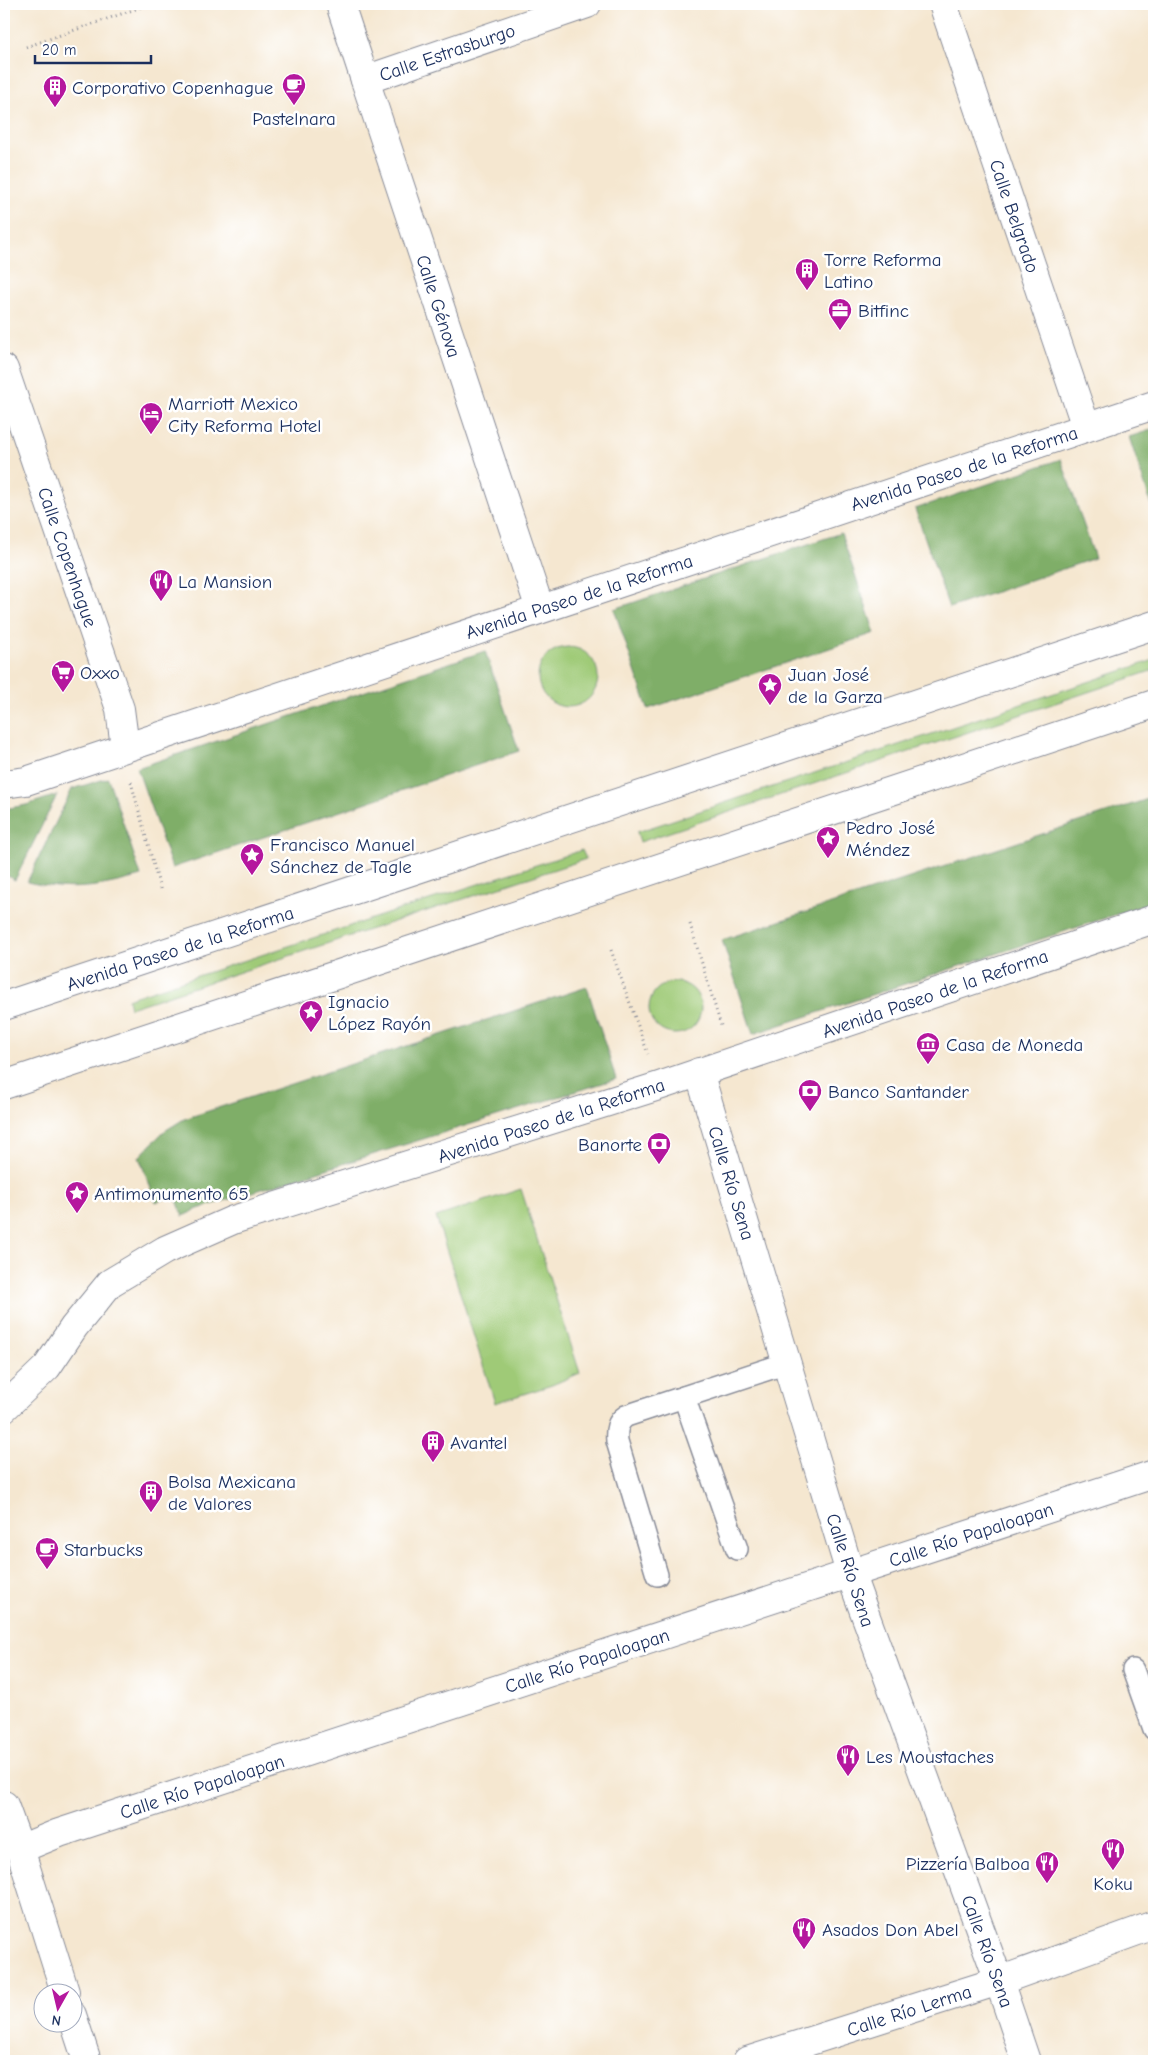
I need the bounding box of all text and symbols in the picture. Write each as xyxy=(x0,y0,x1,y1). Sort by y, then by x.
street label: Calle Estrasburgo xyxy=(376,19,518,87)
scale bar xyxy=(35,32,151,64)
text: 20 m xyxy=(42,41,76,59)
cafe icon: Pastelnara xyxy=(281,72,307,106)
building icon: Corporativo Copenhague xyxy=(42,74,68,108)
place label: Corporativo Copenhague xyxy=(72,77,273,99)
place label: Pastelnara xyxy=(252,108,336,130)
street label: Calle Belgrado xyxy=(984,157,1044,276)
place label: Torre Reforma Latino xyxy=(824,249,941,293)
street label: Calle Génova xyxy=(411,252,465,360)
building icon: Torre Reforma Latino xyxy=(794,257,820,291)
office icon: Bitfinc xyxy=(827,297,853,331)
place label: Bitfinc xyxy=(858,300,909,322)
place label: Marriott Mexico City Reforma Hotel xyxy=(168,393,321,437)
hotel icon: Marriott Mexico City Reforma Hotel xyxy=(138,401,164,435)
street label: Avenida Paseo de la Reforma xyxy=(848,422,1081,516)
street label: Calle Copenhague xyxy=(33,484,101,630)
street label: Avenida Paseo de la Reforma xyxy=(463,550,696,644)
restaurant icon: La Mansion xyxy=(148,568,174,602)
place label: La Mansion xyxy=(178,571,272,593)
supermarket icon: Oxxo xyxy=(50,659,76,693)
place label: Oxxo xyxy=(80,662,120,684)
place label: Juan José de la Garza xyxy=(788,664,883,708)
place icon: Juan José de la Garza xyxy=(757,672,783,706)
place label: Pedro José Méndez xyxy=(846,817,935,861)
place icon: Pedro José Méndez xyxy=(815,825,841,859)
place label: Francisco Manuel Sánchez de Tagle xyxy=(270,834,415,878)
place icon: Francisco Manuel Sánchez de Tagle xyxy=(239,842,265,876)
street label: Avenida Paseo de la Reforma xyxy=(64,902,297,996)
street label: Avenida Paseo de la Reforma xyxy=(819,945,1051,1043)
place label: Ignacio López Rayón xyxy=(328,991,431,1035)
place icon: Ignacio López Rayón xyxy=(298,999,324,1033)
museum icon: Casa de Moneda xyxy=(915,1031,941,1065)
place label: Casa de Moneda xyxy=(946,1034,1083,1056)
street label: Avenida Paseo de la Reforma xyxy=(435,1074,668,1168)
bank icon: Banco Santander xyxy=(797,1078,823,1112)
place label: Banco Santander xyxy=(828,1081,969,1103)
street label: Calle Río Sena xyxy=(703,1124,759,1243)
bank icon: Banorte xyxy=(646,1131,672,1165)
place label: Banorte xyxy=(578,1134,642,1156)
place icon: Antimonumento 65 xyxy=(64,1180,90,1214)
place label: Antimonumento 65 xyxy=(94,1183,249,1205)
building icon: Avantel xyxy=(420,1429,446,1463)
place label: Avantel xyxy=(450,1432,507,1454)
place label: Bolsa Mexicana de Valores xyxy=(168,1471,296,1515)
building icon: Bolsa Mexicana de Valores xyxy=(138,1479,164,1513)
street label: Calle Río Papaloapan xyxy=(886,1498,1056,1572)
street label: Calle Río Sena xyxy=(821,1511,879,1630)
cafe icon: Starbucks xyxy=(34,1536,60,1570)
place label: Starbucks xyxy=(64,1539,143,1561)
street label: Calle Río Papaloapan xyxy=(502,1624,672,1698)
restaurant icon: Les Moustaches xyxy=(835,1743,861,1777)
place label: Les Moustaches xyxy=(866,1746,994,1768)
street label: Calle Río Papaloapan xyxy=(117,1750,287,1824)
restaurant icon: Koku xyxy=(1100,1837,1126,1871)
restaurant icon: Pizzería Balboa xyxy=(1034,1850,1060,1884)
place label: Pizzería Balboa xyxy=(906,1853,1030,1875)
place label: Koku xyxy=(1093,1873,1133,1895)
street label: Calle Río Sena xyxy=(957,1892,1018,2011)
restaurant icon: Asados Don Abel xyxy=(791,1916,817,1950)
place label: Asados Don Abel xyxy=(822,1919,959,1941)
street label: Calle Río Lerma xyxy=(844,1980,974,2041)
north arrow xyxy=(32,1982,82,2032)
text: N xyxy=(51,2011,62,2029)

